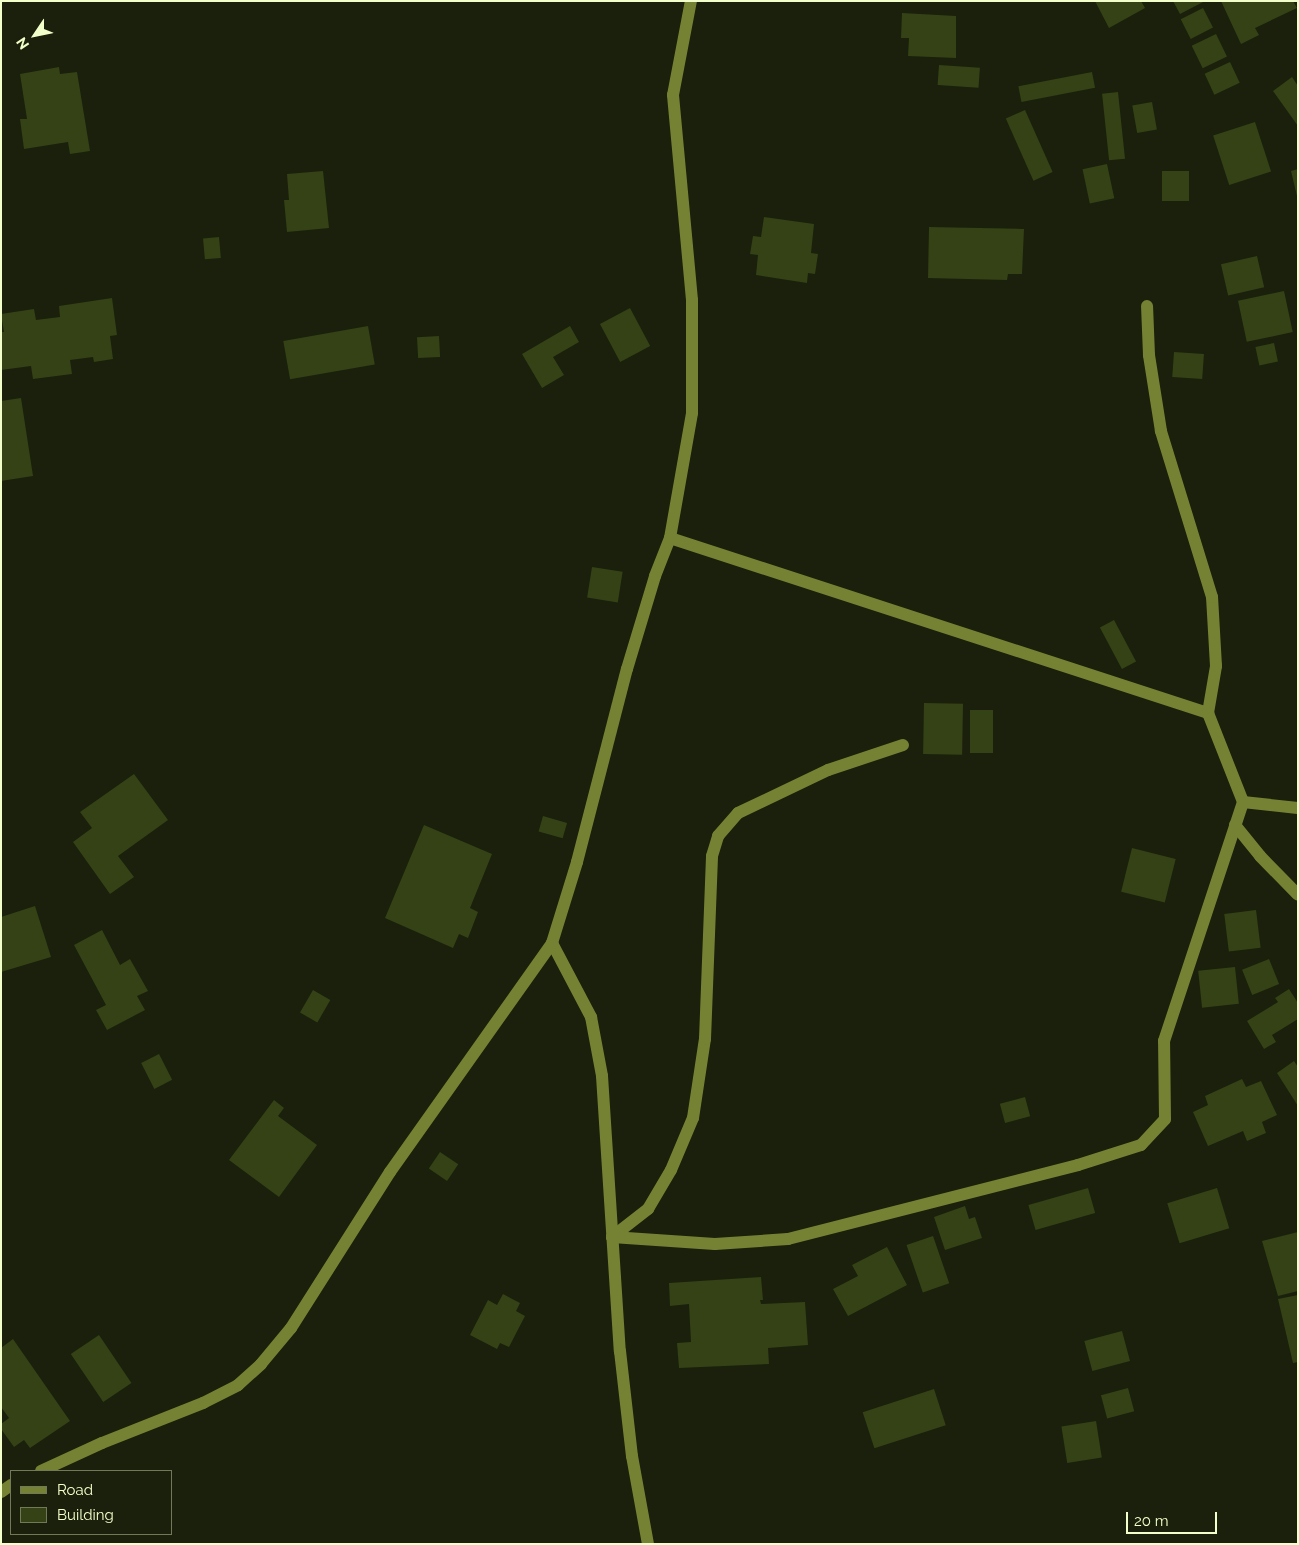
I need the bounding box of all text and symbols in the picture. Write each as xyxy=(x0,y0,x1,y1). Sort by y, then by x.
north arrow xyxy=(10,10,60,60)
text: N xyxy=(13,34,32,52)
legend xyxy=(10,1470,172,1535)
text: Road xyxy=(57,1481,93,1499)
scale bar xyxy=(1129,1502,1220,1534)
text: Building xyxy=(57,1506,114,1524)
text: 20 m xyxy=(1134,1512,1169,1530)

